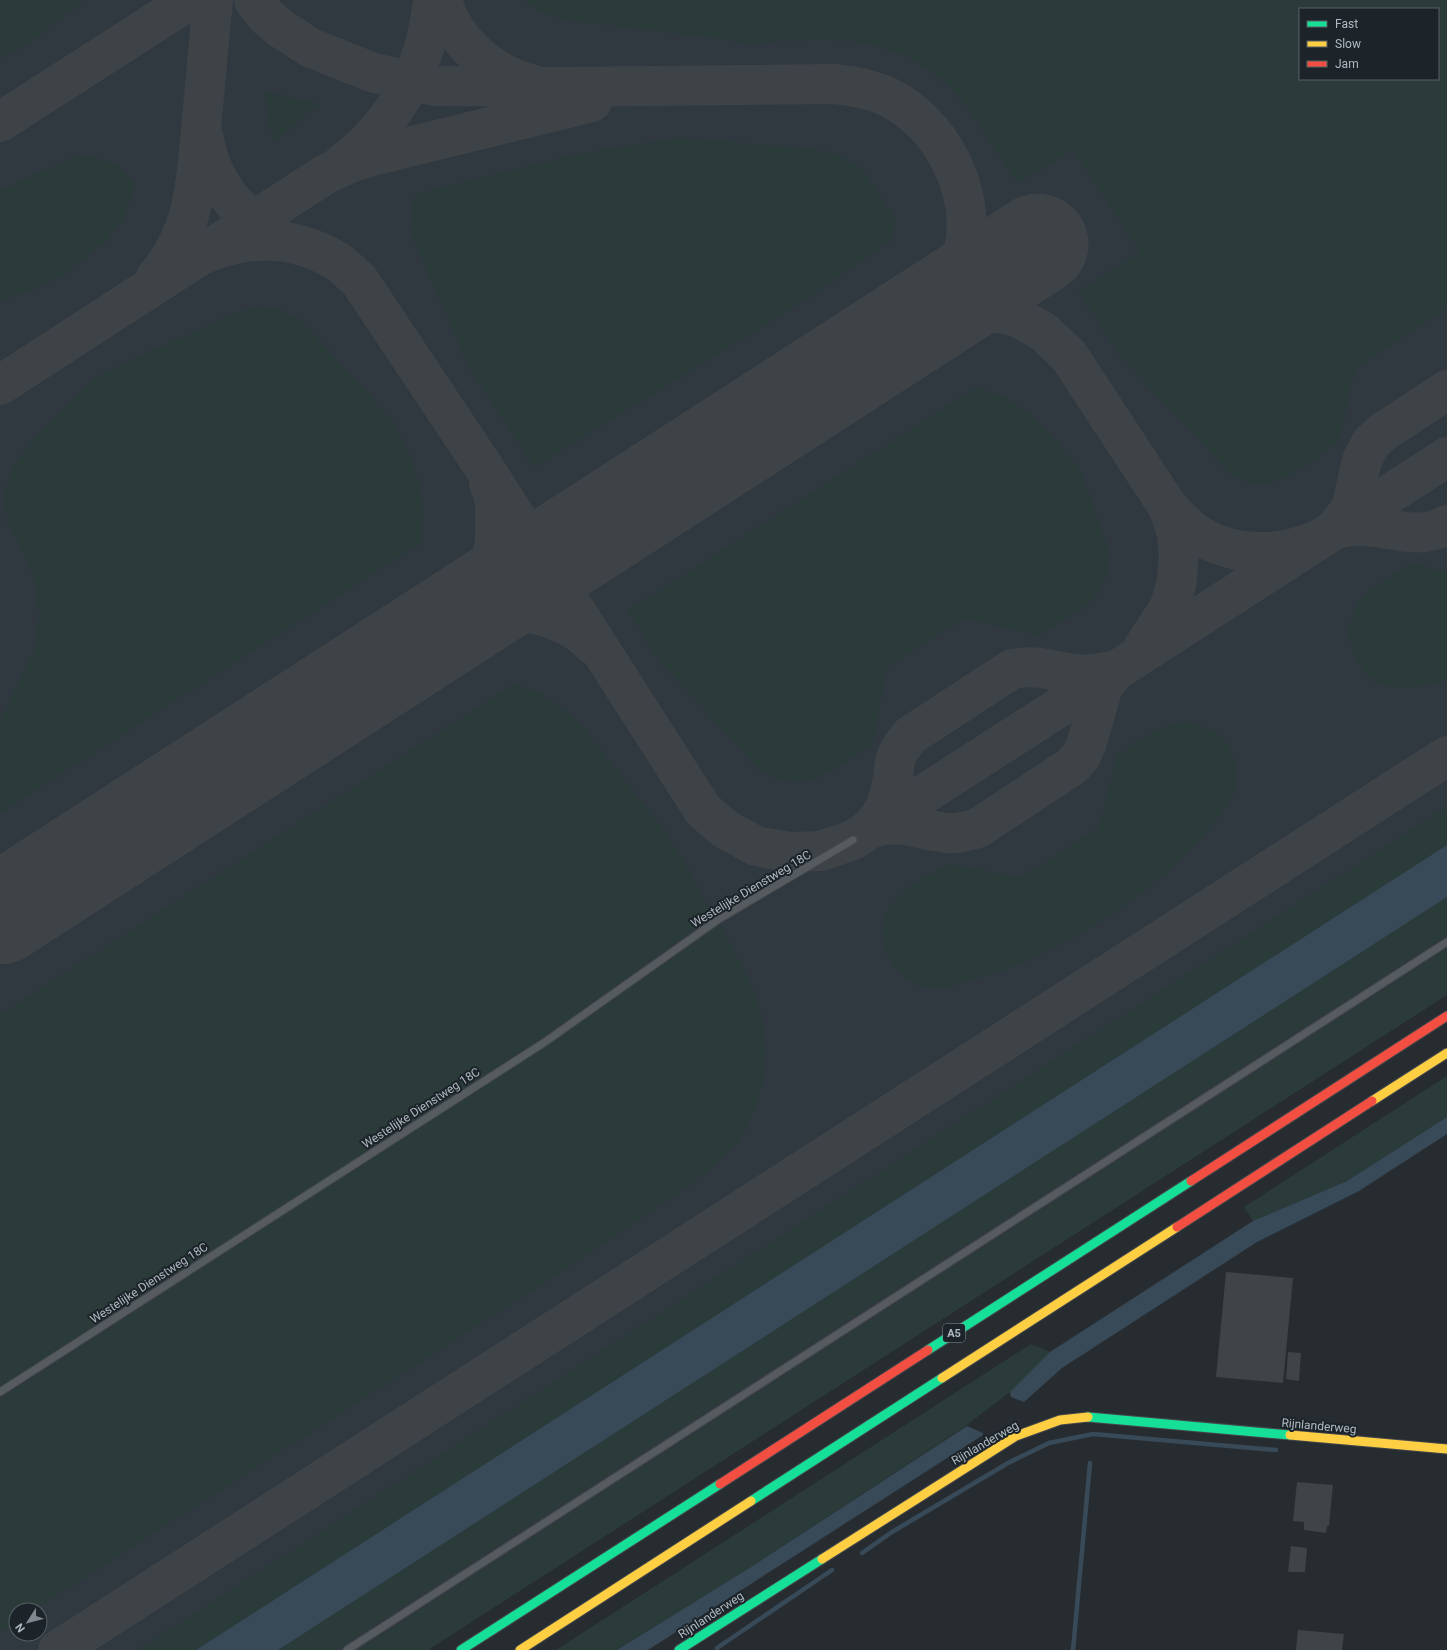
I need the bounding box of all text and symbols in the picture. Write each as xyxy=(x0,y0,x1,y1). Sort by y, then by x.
legend xyxy=(1299,8,1439,80)
text: Fast xyxy=(1335,17,1358,31)
text: Slow xyxy=(1335,37,1361,51)
text: Jam xyxy=(1335,57,1359,71)
street label: Westelijke Dienstweg 18C xyxy=(688,847,814,930)
street label: Westelijke Dienstweg 18C xyxy=(359,1065,483,1151)
street label: Westelijke Dienstweg 18C xyxy=(87,1240,211,1326)
road number: A5 xyxy=(943,1324,965,1342)
street label: Rijnlanderweg xyxy=(1281,1416,1357,1436)
street label: Rijnlanderweg xyxy=(949,1418,1021,1468)
street label: Rijnlanderweg xyxy=(676,1589,746,1641)
north arrow xyxy=(8,1602,48,1642)
text: N xyxy=(13,1620,28,1635)

